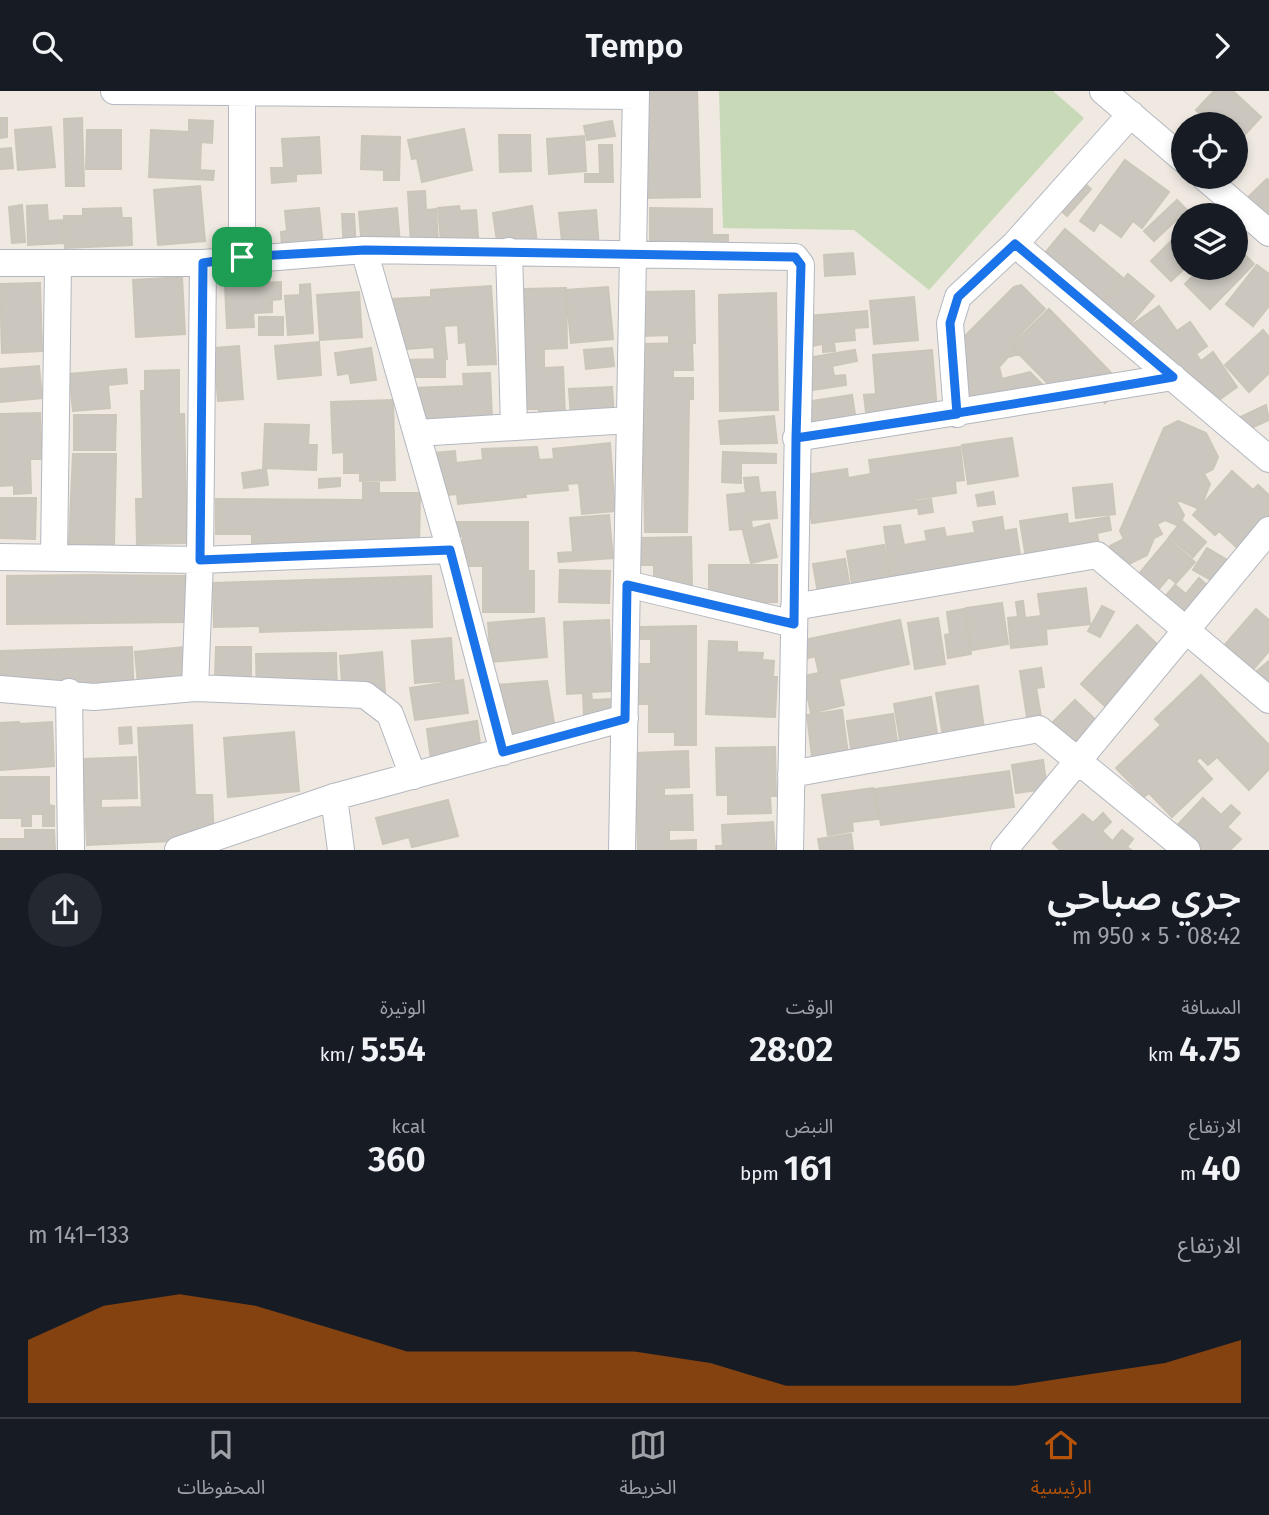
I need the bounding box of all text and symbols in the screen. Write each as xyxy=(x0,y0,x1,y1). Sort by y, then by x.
icon: search xyxy=(28,27,66,65)
text: Tempo xyxy=(586,27,683,65)
icon: forward xyxy=(1203,27,1241,65)
map controls xyxy=(1171,112,1248,280)
button: locate xyxy=(1171,112,1248,189)
button: layers xyxy=(1171,203,1248,280)
pin xyxy=(212,227,272,287)
icon: arrive xyxy=(223,238,261,276)
button: share xyxy=(28,873,102,947)
text: جري صباحي xyxy=(1047,873,1241,919)
text: 08:42 · 5 × 950 m xyxy=(1072,922,1241,950)
text: الوتيرة xyxy=(380,996,426,1019)
text: الوقت xyxy=(786,996,833,1019)
text: المسافة xyxy=(1181,996,1241,1019)
text: 5:54 xyxy=(361,1028,426,1070)
text: 28:02 xyxy=(749,1028,833,1070)
text: 4.75 xyxy=(1179,1028,1241,1070)
text: /km xyxy=(320,1043,361,1066)
text: km xyxy=(1148,1043,1179,1066)
text: kcal xyxy=(392,1115,426,1138)
text: النبض xyxy=(785,1115,833,1138)
text: الارتفاع xyxy=(1189,1115,1241,1138)
text: 360 xyxy=(368,1138,426,1180)
text: 161 xyxy=(784,1147,833,1189)
text: 40 xyxy=(1201,1147,1241,1189)
text: bpm xyxy=(740,1162,784,1185)
text: m xyxy=(1180,1162,1201,1185)
text: 133–141 m xyxy=(28,1221,130,1249)
text: الارتفاع xyxy=(1178,1231,1241,1259)
tab: المحفوظات xyxy=(177,1426,265,1508)
tab: الخريطة xyxy=(620,1426,677,1508)
tab: الرئيسية xyxy=(1031,1426,1092,1508)

